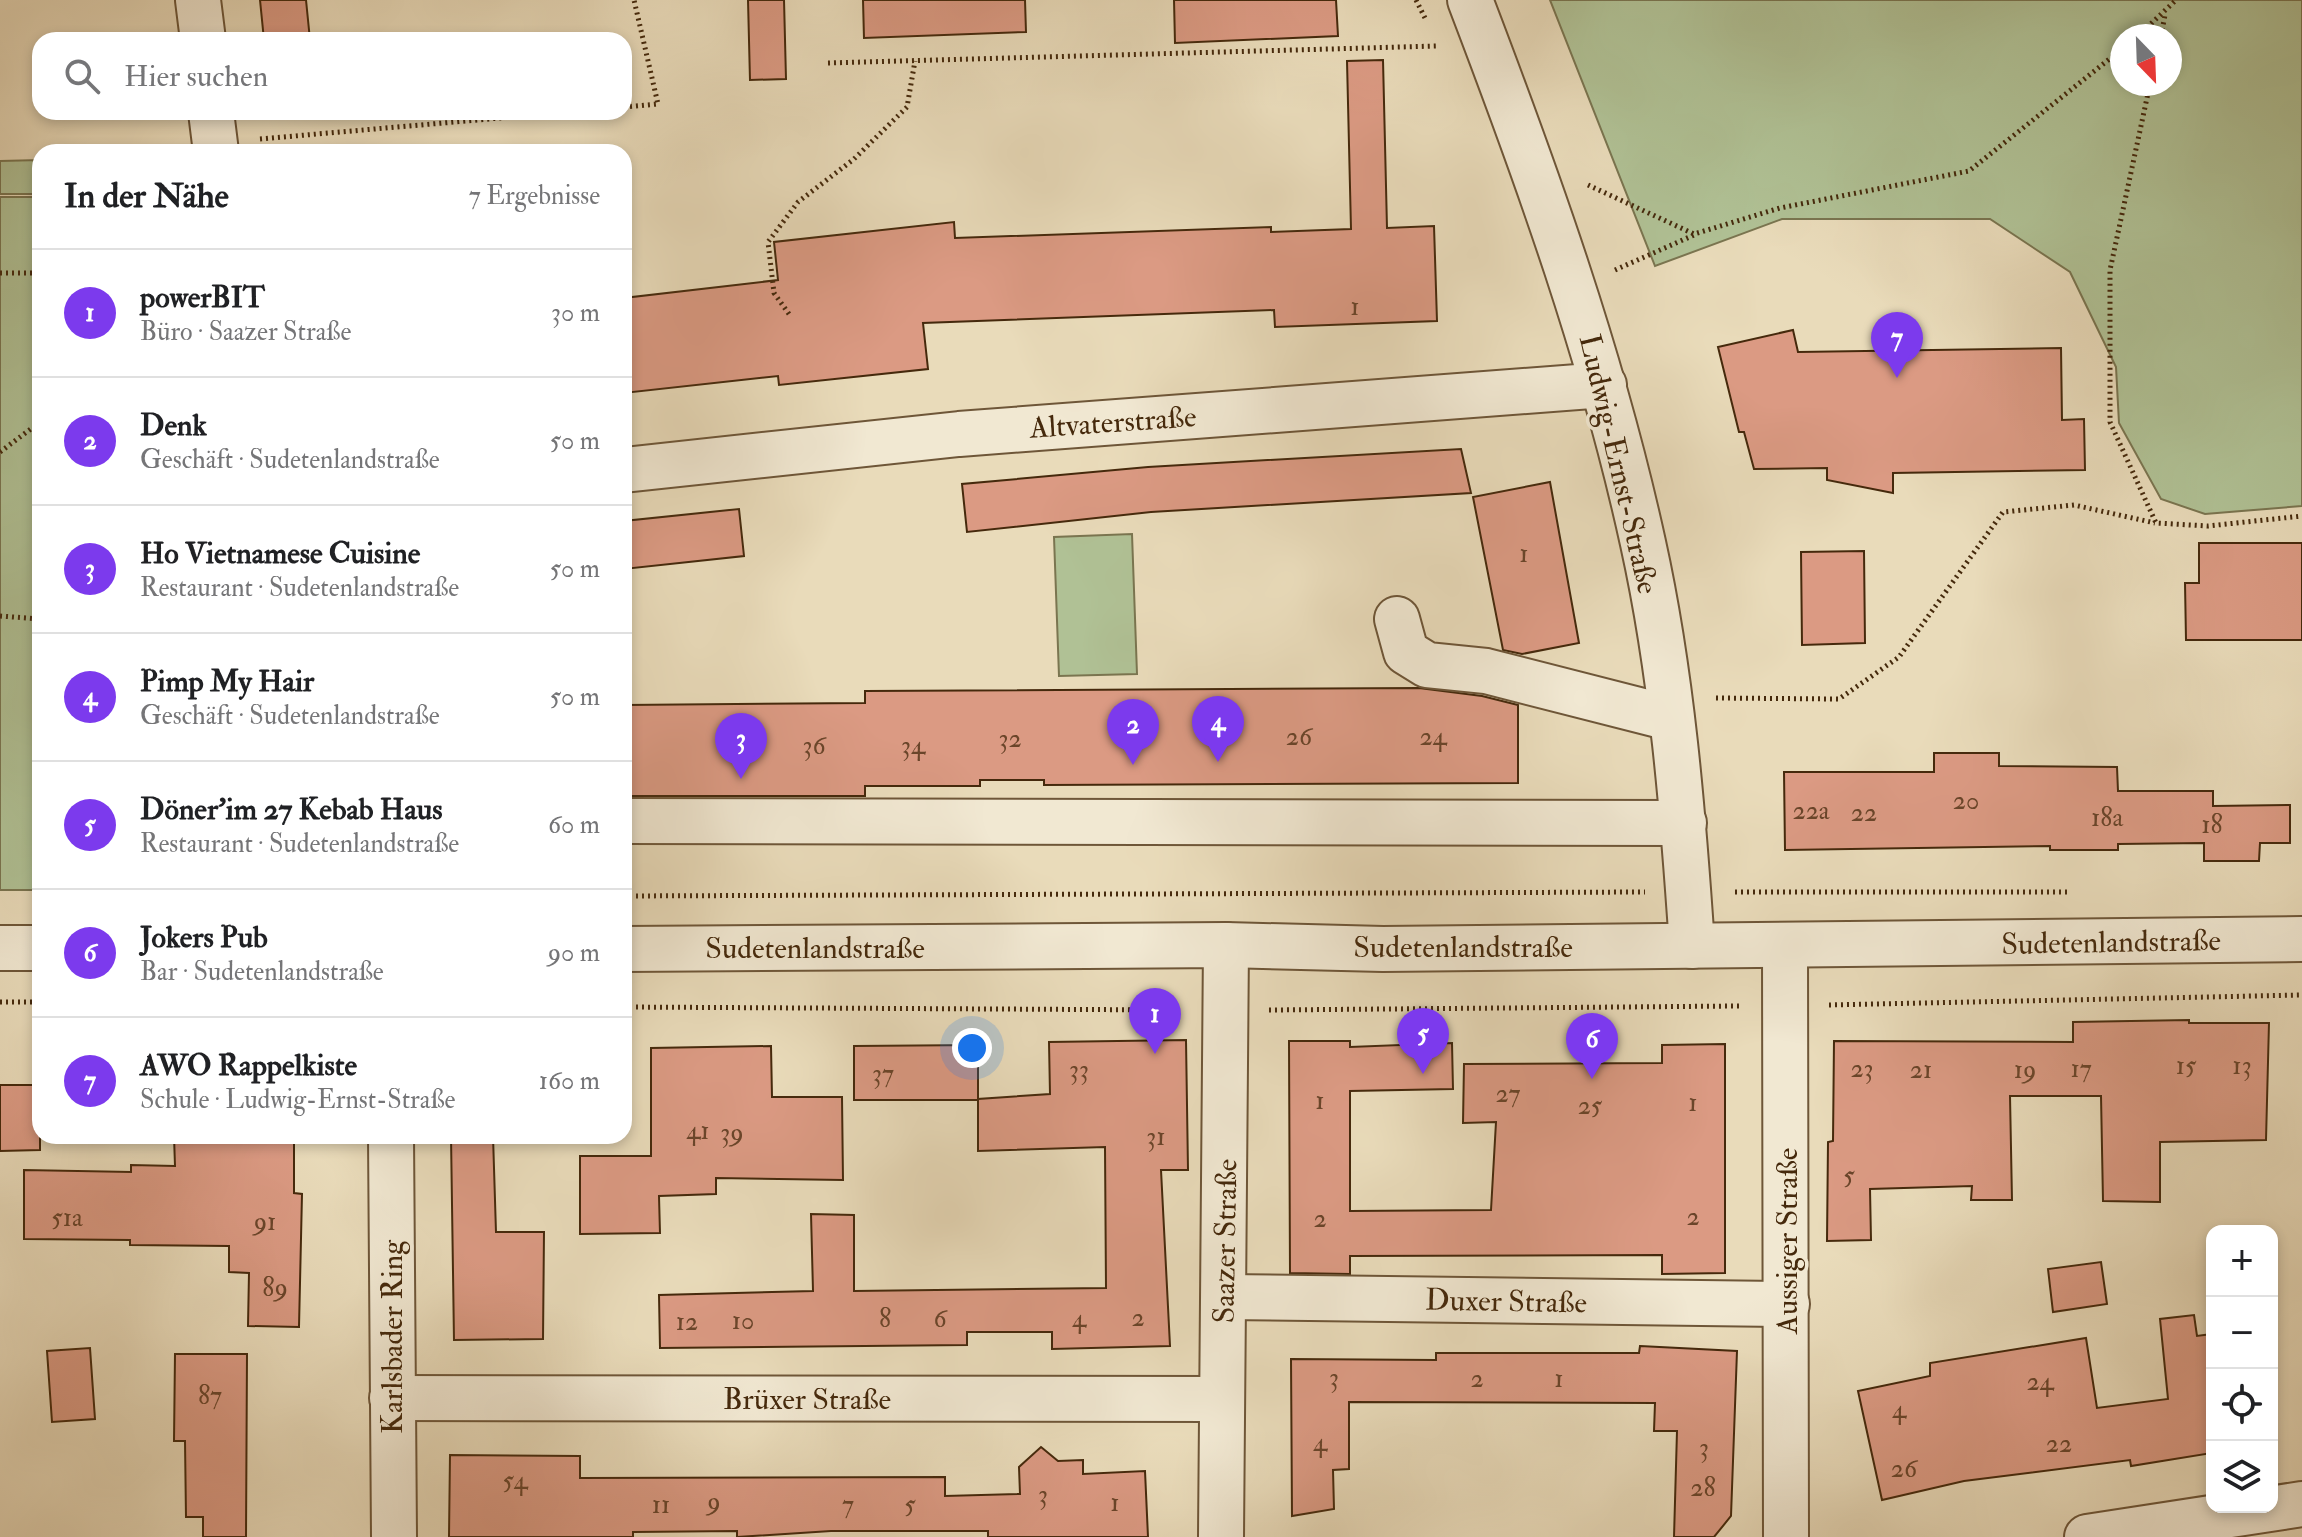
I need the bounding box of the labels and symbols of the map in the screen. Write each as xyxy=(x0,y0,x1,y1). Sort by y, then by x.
north arrow xyxy=(2110,24,2182,96)
house number: 1 xyxy=(1350,291,1360,323)
pin: 7 xyxy=(1871,312,1923,378)
street label: Ludwig-Ernst-Straße xyxy=(1571,331,1666,598)
street label: Altvaterstraße xyxy=(1027,398,1198,447)
house number: 1 xyxy=(1519,538,1529,570)
pin: 4 xyxy=(1192,696,1244,762)
pin: 2 xyxy=(1107,699,1159,765)
pin: 3 xyxy=(715,713,767,779)
house number: 26 xyxy=(1286,721,1314,753)
house number: 24 xyxy=(1419,721,1448,753)
house number: 32 xyxy=(998,723,1022,755)
house number: 36 xyxy=(802,730,827,762)
house number: 34 xyxy=(901,730,926,762)
house number: 20 xyxy=(1953,785,1979,817)
house number: 22a xyxy=(1792,795,1830,827)
house number: 22 xyxy=(1851,797,1877,829)
house number: 18a xyxy=(2091,802,2123,834)
house number: 18 xyxy=(2201,809,2223,841)
street label: Sudetenlandstraße xyxy=(2001,922,2221,963)
street label: Sudetenlandstraße xyxy=(1353,929,1573,966)
street label: Sudetenlandstraße xyxy=(705,930,925,967)
pin: 1 xyxy=(1129,988,1181,1054)
pin: 5 xyxy=(1397,1008,1449,1074)
pin: 6 xyxy=(1566,1013,1618,1079)
your location xyxy=(952,1028,992,1068)
house number: 15 xyxy=(2176,1050,2197,1082)
house number: 13 xyxy=(2232,1050,2252,1082)
house number: 23 xyxy=(1850,1053,1874,1085)
house number: 17 xyxy=(2070,1053,2092,1085)
house number: 33 xyxy=(1069,1054,1089,1086)
house number: 21 xyxy=(1910,1054,1932,1086)
house number: 19 xyxy=(2014,1054,2036,1086)
house number: 37 xyxy=(872,1058,894,1090)
house number: 27 xyxy=(1495,1078,1521,1110)
house number: 1 xyxy=(1315,1085,1325,1117)
house number: 1 xyxy=(1688,1087,1698,1119)
house number: 25 xyxy=(1578,1090,1603,1122)
house number: 41 xyxy=(686,1115,710,1147)
house number: 39 xyxy=(720,1117,744,1149)
house number: 31 xyxy=(1146,1121,1166,1153)
street label: Aussiger Straße xyxy=(1769,1148,1806,1335)
street label: Saazer Straße xyxy=(1206,1158,1245,1324)
house number: 5 xyxy=(1843,1160,1855,1192)
house number: 2 xyxy=(1686,1201,1700,1233)
house number: 51a xyxy=(51,1202,83,1234)
house number: 2 xyxy=(1313,1203,1327,1235)
house number: 91 xyxy=(252,1206,276,1238)
street label: Karlsbader Ring xyxy=(374,1239,411,1434)
house number: 89 xyxy=(262,1272,288,1304)
street label: Duxer Straße xyxy=(1425,1282,1587,1321)
house number: 2 xyxy=(1131,1302,1145,1334)
house number: 8 xyxy=(879,1303,891,1335)
house number: 6 xyxy=(933,1303,948,1335)
house number: 4 xyxy=(1072,1303,1087,1335)
house number: 10 xyxy=(732,1305,754,1337)
house number: 12 xyxy=(676,1306,698,1338)
house number: 3 xyxy=(1329,1362,1339,1394)
house number: 2 xyxy=(1470,1363,1484,1395)
house number: 1 xyxy=(1554,1363,1564,1395)
house number: 24 xyxy=(2026,1366,2055,1398)
house number: 87 xyxy=(198,1380,222,1412)
street label: Brüxer Straße xyxy=(723,1381,891,1418)
house number: 4 xyxy=(1892,1394,1907,1426)
house number: 4 xyxy=(1313,1427,1328,1459)
house number: 22 xyxy=(2046,1428,2072,1460)
house number: 3 xyxy=(1699,1432,1709,1464)
house number: 26 xyxy=(1891,1453,1919,1485)
house number: 54 xyxy=(503,1465,528,1497)
house number: 28 xyxy=(1690,1472,1716,1504)
house number: 3 xyxy=(1038,1479,1048,1511)
house number: 9 xyxy=(705,1486,721,1518)
house number: 1 xyxy=(1110,1487,1120,1519)
house number: 11 xyxy=(652,1489,670,1521)
house number: 7 xyxy=(842,1489,854,1521)
house number: 5 xyxy=(904,1489,916,1521)

